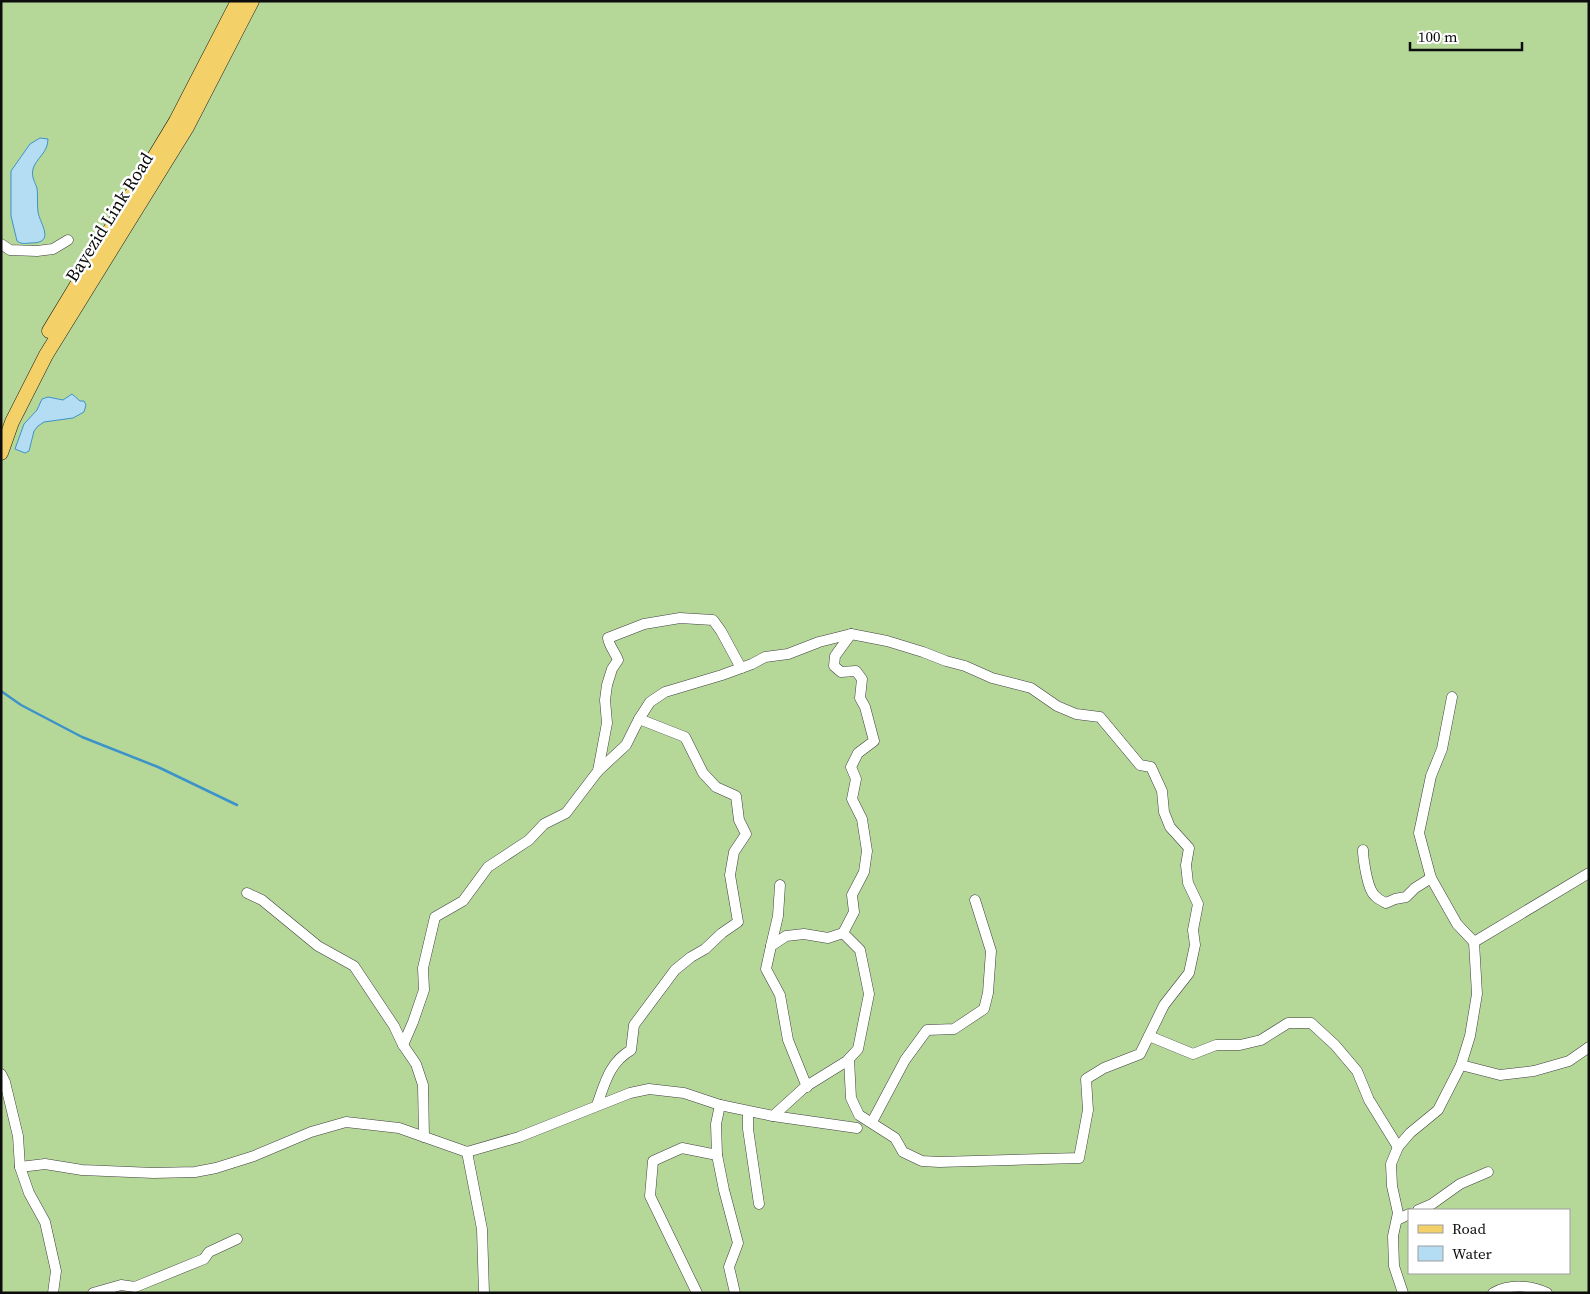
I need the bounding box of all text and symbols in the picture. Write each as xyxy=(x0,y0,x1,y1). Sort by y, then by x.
scale bar xyxy=(1410,20,1522,52)
text: 100 m xyxy=(1418,26,1458,47)
street label: Bayezid Link Road xyxy=(59,148,159,286)
legend xyxy=(1408,1209,1570,1274)
text: Road xyxy=(1452,1218,1486,1239)
text: Water xyxy=(1452,1243,1493,1264)

